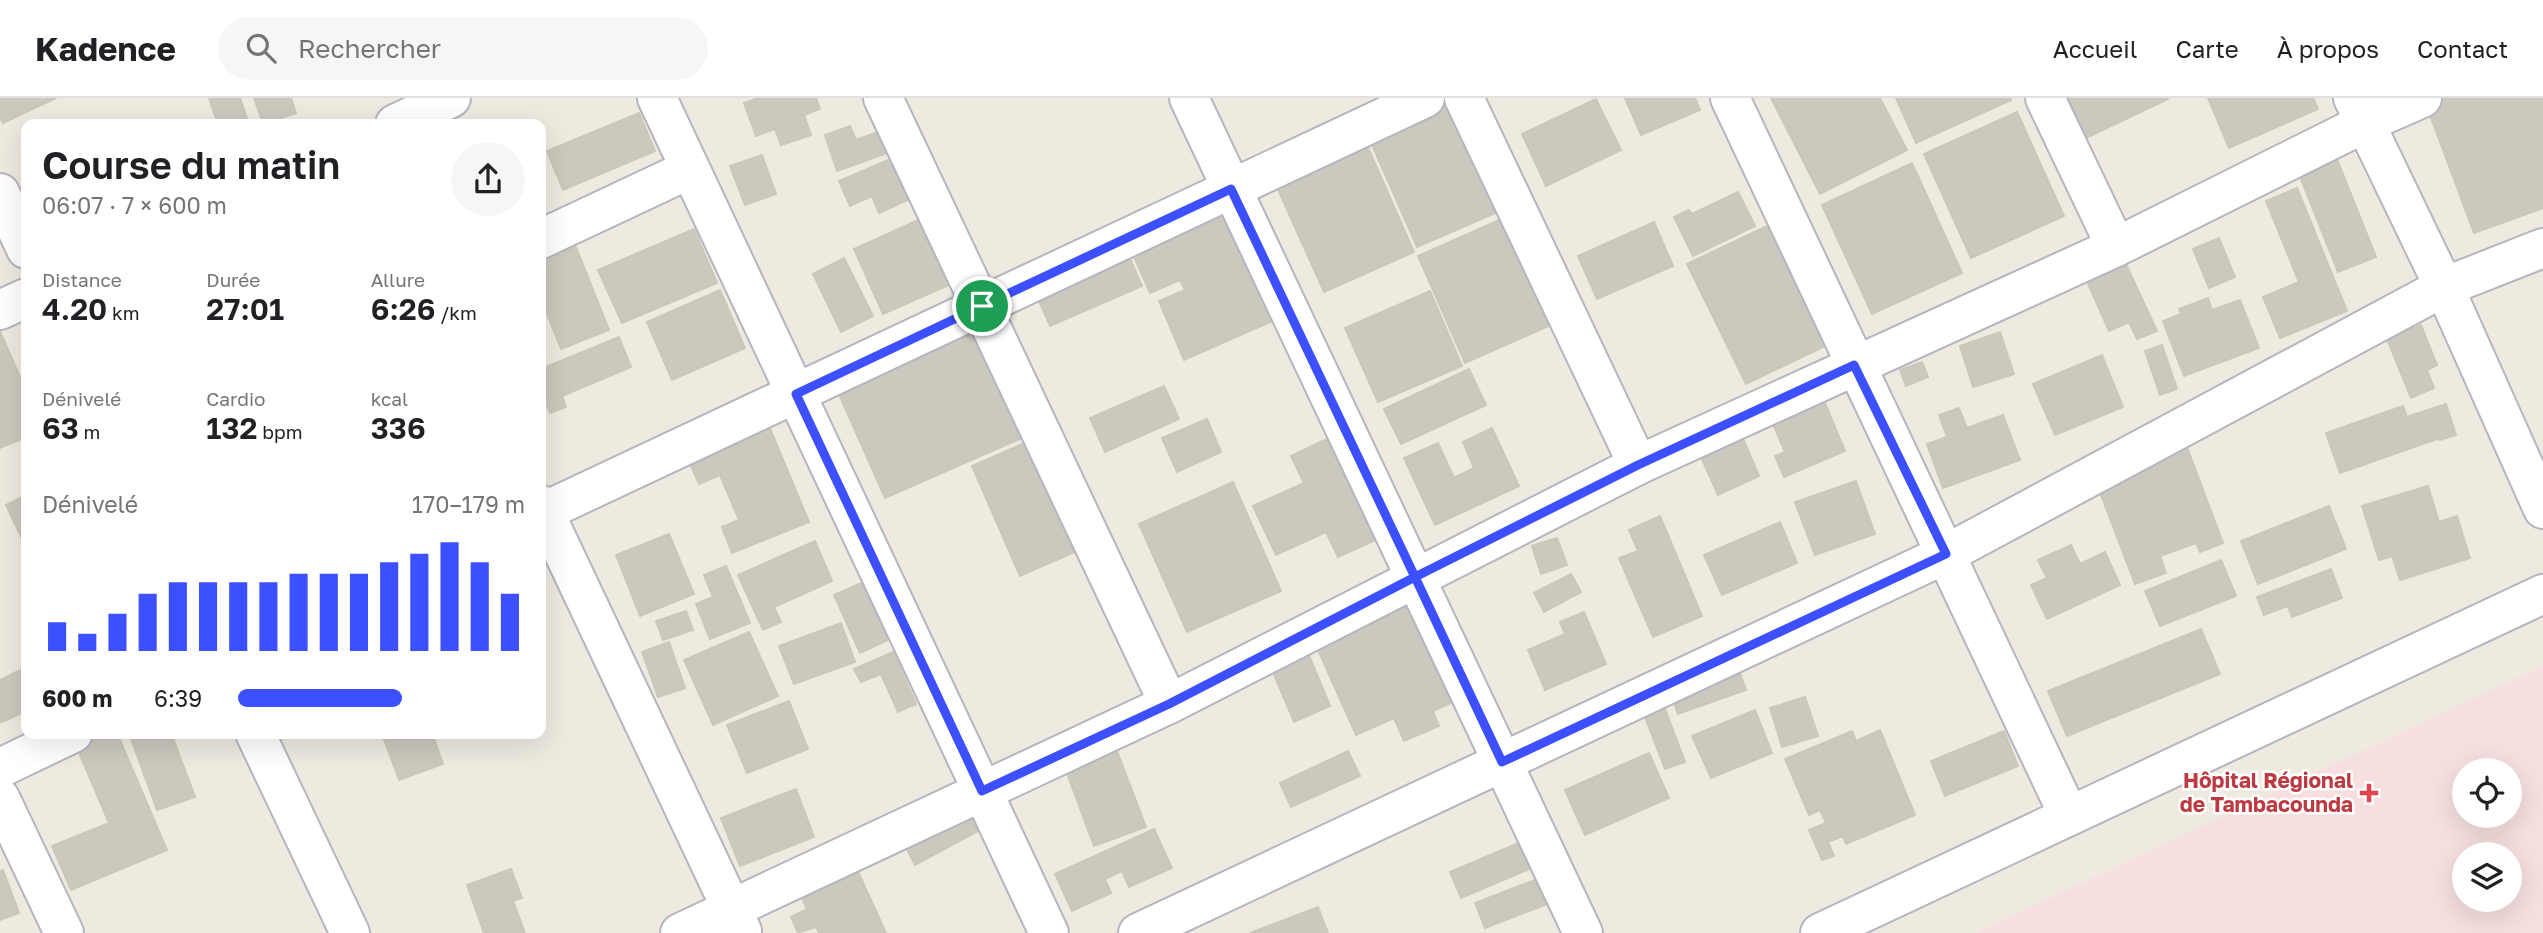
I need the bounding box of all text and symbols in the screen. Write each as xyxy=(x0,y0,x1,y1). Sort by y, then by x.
search box xyxy=(218,17,708,80)
text: Kadence xyxy=(35,29,176,68)
icon: search xyxy=(242,29,280,67)
text: Rechercher xyxy=(298,33,441,64)
text: Accueil xyxy=(2053,34,2137,63)
text: Carte xyxy=(2175,34,2239,63)
text: À propos xyxy=(2277,34,2379,63)
text: Contact xyxy=(2417,34,2508,63)
text: Course du matin xyxy=(42,142,340,187)
button: share xyxy=(451,142,525,216)
text: 06:07 · 7 × 600 m xyxy=(42,191,227,219)
text: Distance xyxy=(42,268,122,291)
text: Durée xyxy=(206,268,260,291)
text: Allure xyxy=(371,268,425,291)
pin xyxy=(952,276,1012,336)
icon: arrive xyxy=(963,287,1001,325)
text: 4.20 xyxy=(42,291,107,327)
text: 27:01 xyxy=(206,291,284,327)
text: 6:26 xyxy=(371,291,435,327)
text: km xyxy=(107,301,140,324)
text: /km xyxy=(435,301,477,324)
text: Dénivelé xyxy=(42,387,121,410)
text: Cardio xyxy=(206,387,265,410)
text: kcal xyxy=(371,387,408,410)
text: 63 xyxy=(42,410,79,446)
text: 132 xyxy=(206,410,258,446)
text: 336 xyxy=(371,410,426,446)
text: m xyxy=(79,420,100,443)
text: bpm xyxy=(258,420,302,443)
text: Dénivelé xyxy=(42,490,138,518)
text: 170–179 m xyxy=(412,490,525,518)
text: 600 m xyxy=(42,684,112,712)
text: 6:39 xyxy=(154,684,202,712)
map controls xyxy=(2452,758,2522,912)
button: locate xyxy=(2452,758,2522,828)
place label: Hôpital Régional de Tambacounda xyxy=(2180,767,2353,817)
marker: Hôpital Régional de Tambacounda xyxy=(2359,783,2379,803)
button: layers xyxy=(2452,842,2522,912)

